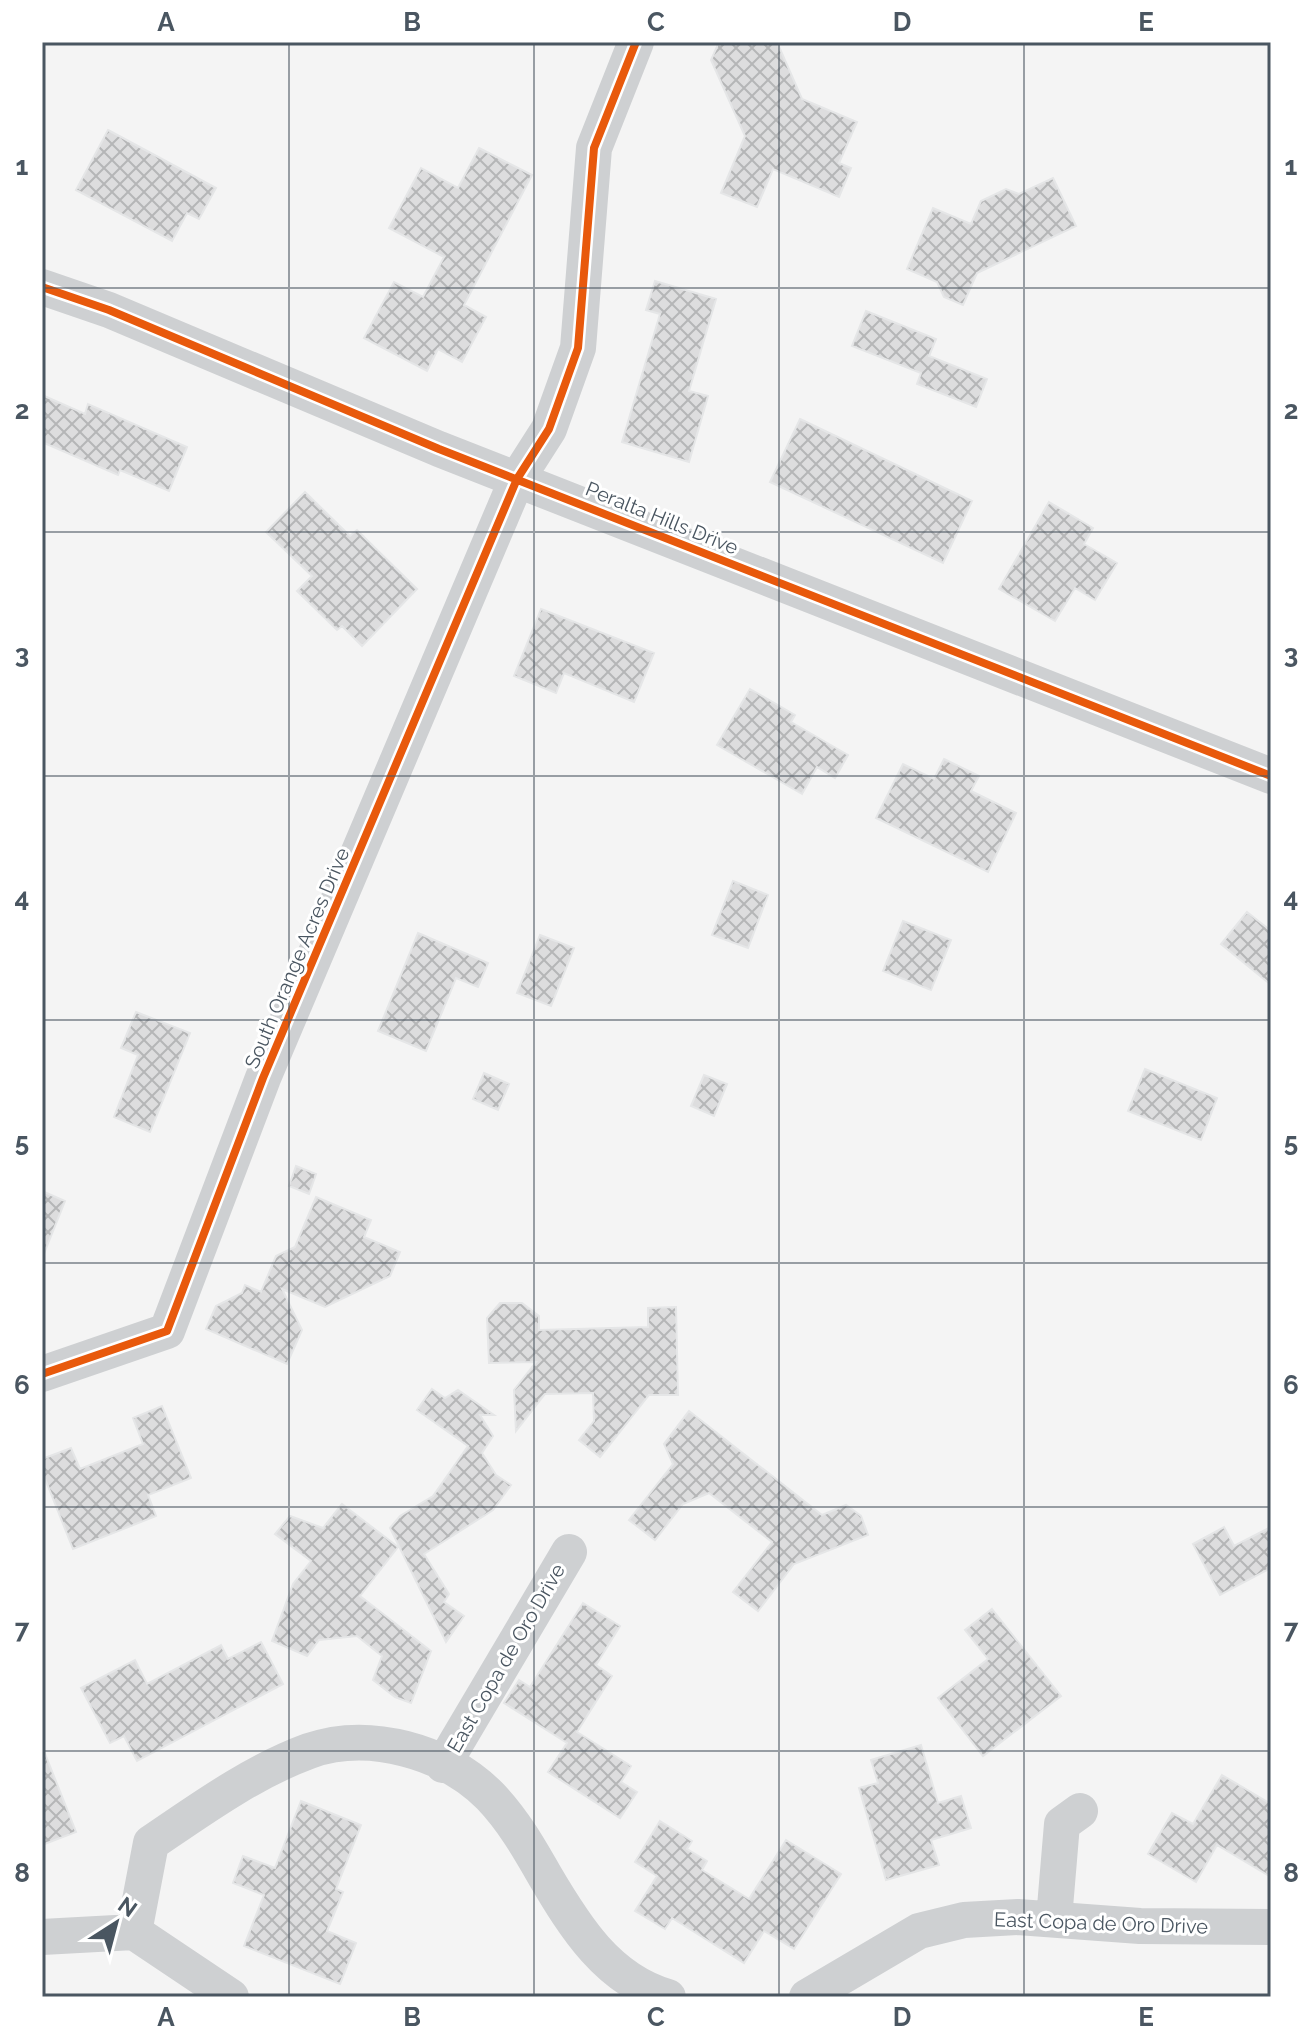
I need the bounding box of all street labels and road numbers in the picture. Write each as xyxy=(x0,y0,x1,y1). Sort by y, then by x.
street label: Peralta Hills Drive xyxy=(582,476,742,560)
street label: South Orange Acres Drive xyxy=(240,844,355,1072)
street label: East Copa de Oro Drive xyxy=(442,1559,570,1757)
street label: East Copa de Oro Drive xyxy=(994,1907,1209,1939)

